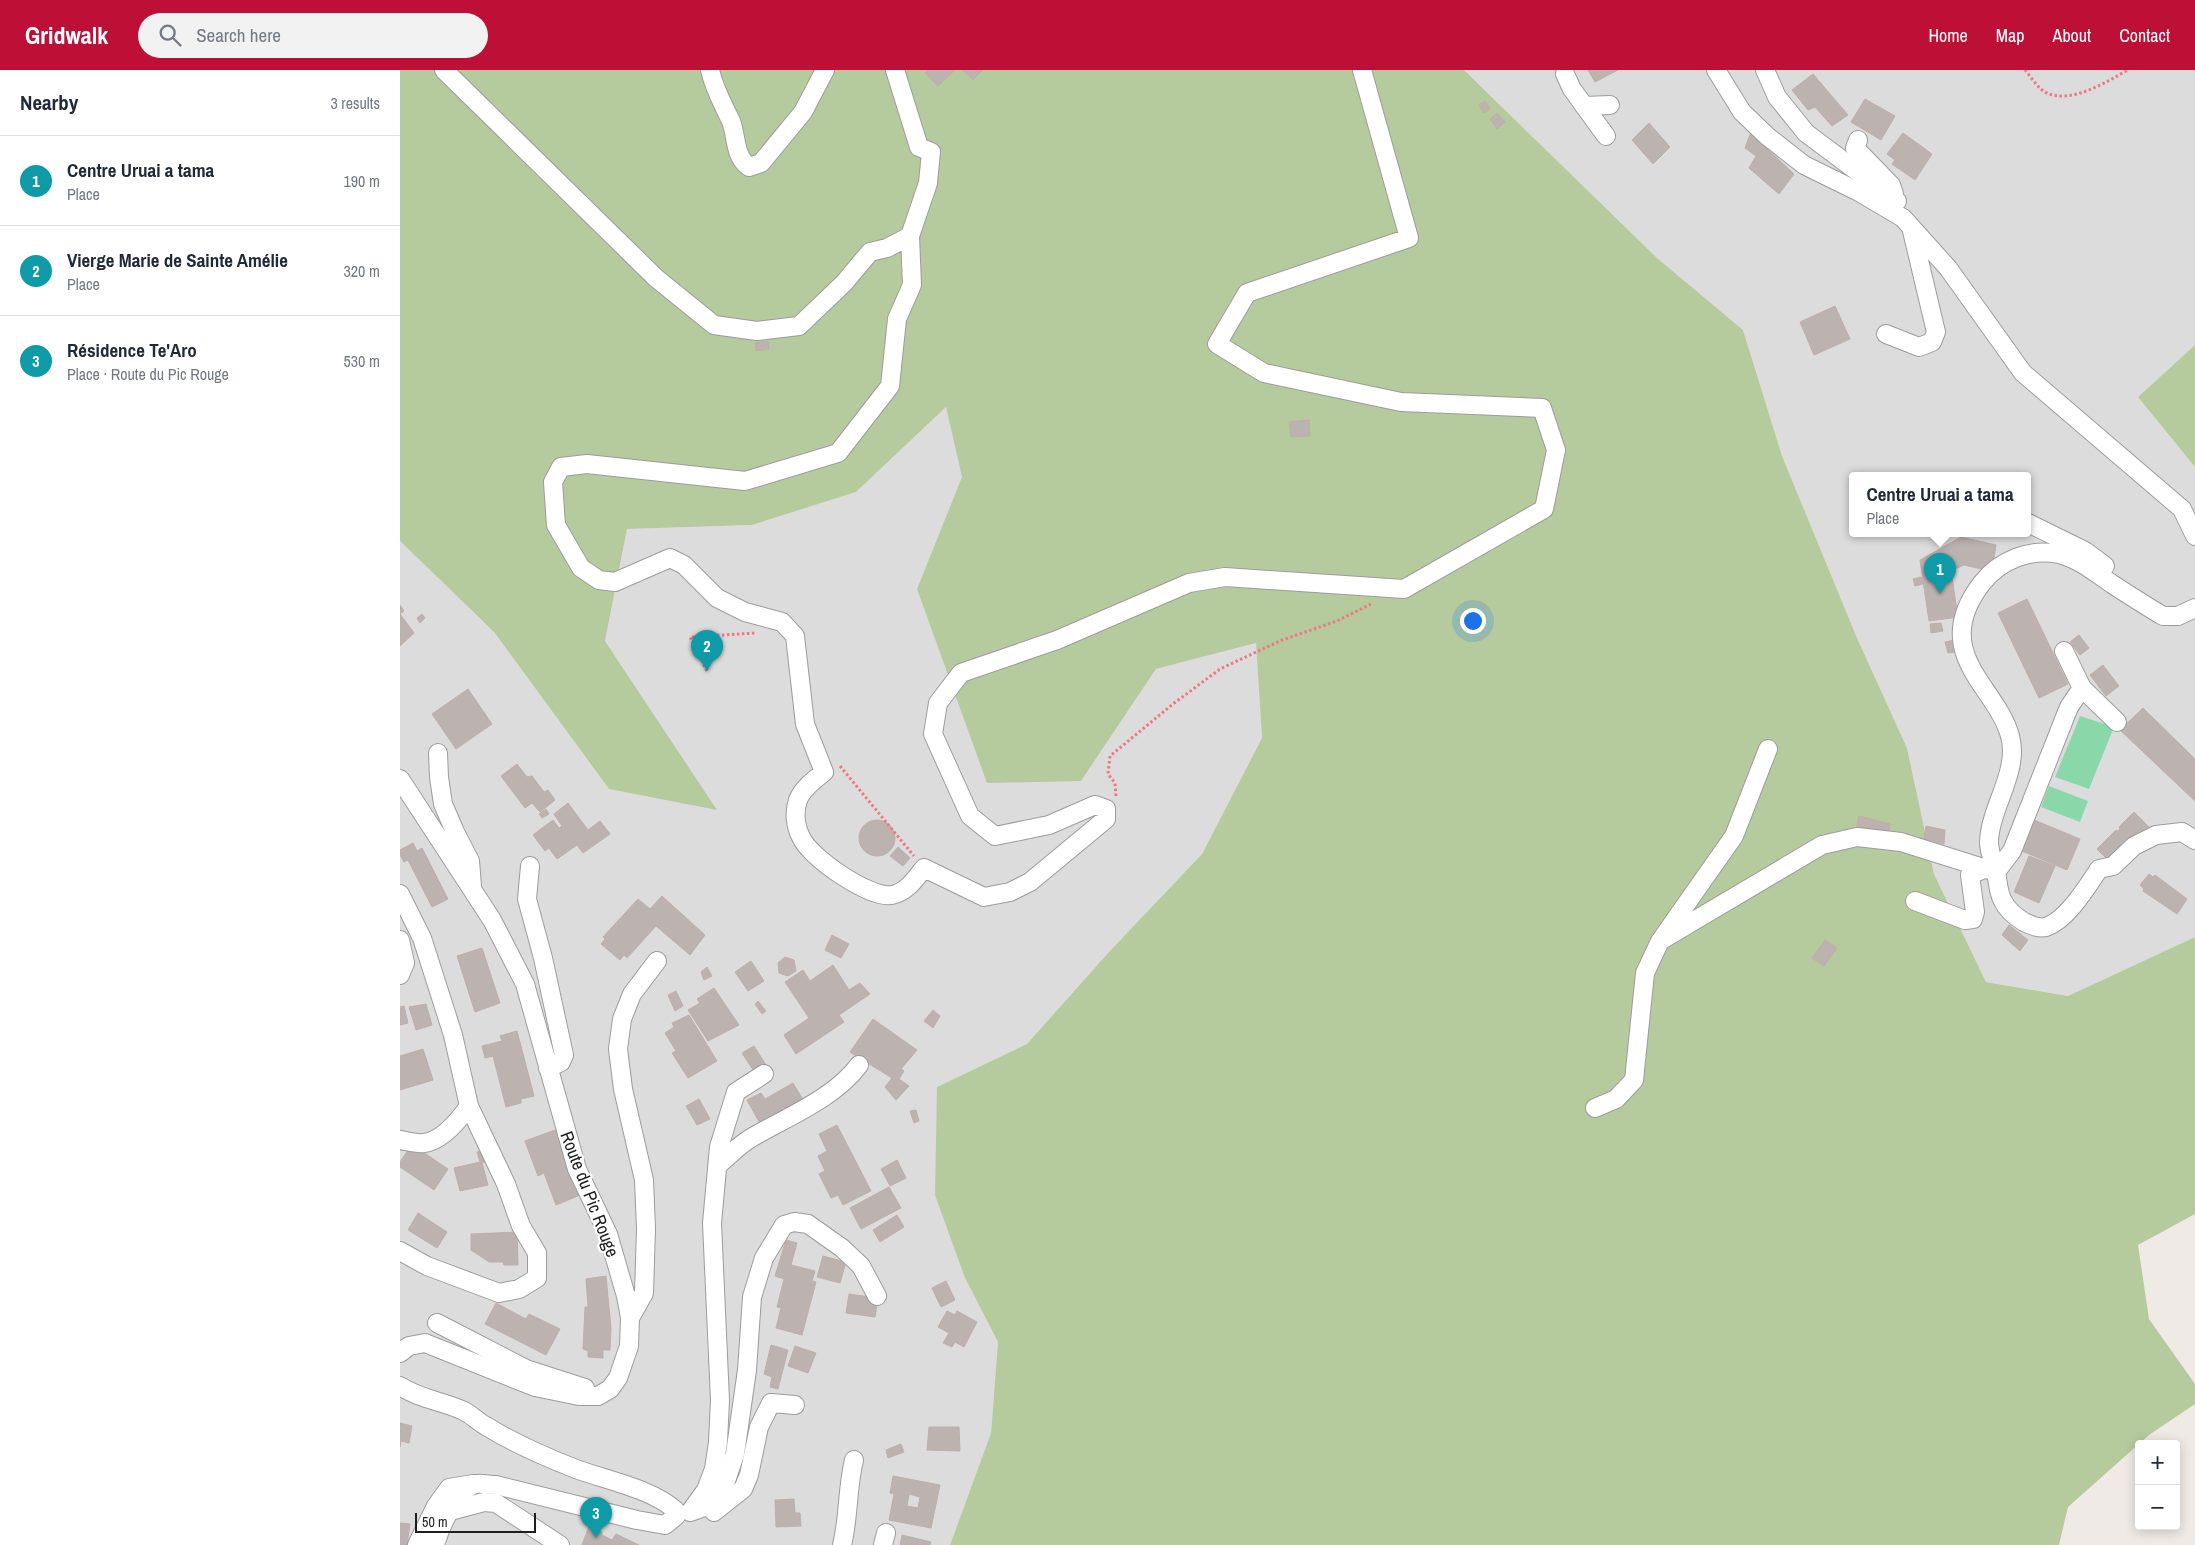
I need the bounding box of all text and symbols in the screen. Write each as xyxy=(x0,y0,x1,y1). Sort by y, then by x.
search box xyxy=(138,13,488,58)
text: Gridwalk xyxy=(25,19,108,51)
icon: search xyxy=(156,21,184,49)
text: Search here xyxy=(196,22,281,48)
text: Home xyxy=(1928,23,1968,48)
text: Map xyxy=(1996,23,2025,48)
text: About xyxy=(2053,23,2091,48)
text: Contact xyxy=(2119,23,2170,48)
text: Nearby xyxy=(20,88,78,117)
text: 3 results xyxy=(330,92,380,114)
text: Centre Uruai a tama xyxy=(67,157,214,183)
text: 1 xyxy=(32,170,40,192)
text: 190 m xyxy=(344,170,380,192)
text: Place xyxy=(67,183,100,205)
text: Vierge Marie de Sainte Amélie xyxy=(67,247,288,273)
text: 2 xyxy=(32,260,40,282)
text: 320 m xyxy=(344,260,380,282)
text: Place xyxy=(67,273,100,295)
text: Résidence Te'Aro xyxy=(67,337,197,363)
text: 3 xyxy=(32,350,40,372)
text: 530 m xyxy=(344,350,380,372)
text: Place · Route du Pic Rouge xyxy=(67,363,229,385)
popup xyxy=(1849,472,2031,537)
text: Centre Uruai a tama xyxy=(1866,481,2014,507)
text: Place xyxy=(1866,507,1899,529)
pin: 1 xyxy=(1924,553,1956,594)
your location xyxy=(1460,608,1486,634)
pin: 2 xyxy=(691,630,723,671)
street label: Route du Pic Rouge xyxy=(555,1127,625,1261)
map controls xyxy=(2135,1440,2180,1530)
button: + xyxy=(2135,1440,2180,1485)
button: − xyxy=(2135,1485,2180,1530)
pin: 3 xyxy=(580,1497,612,1538)
scale bar xyxy=(415,1510,536,1533)
text: 50 m xyxy=(422,1513,448,1531)

